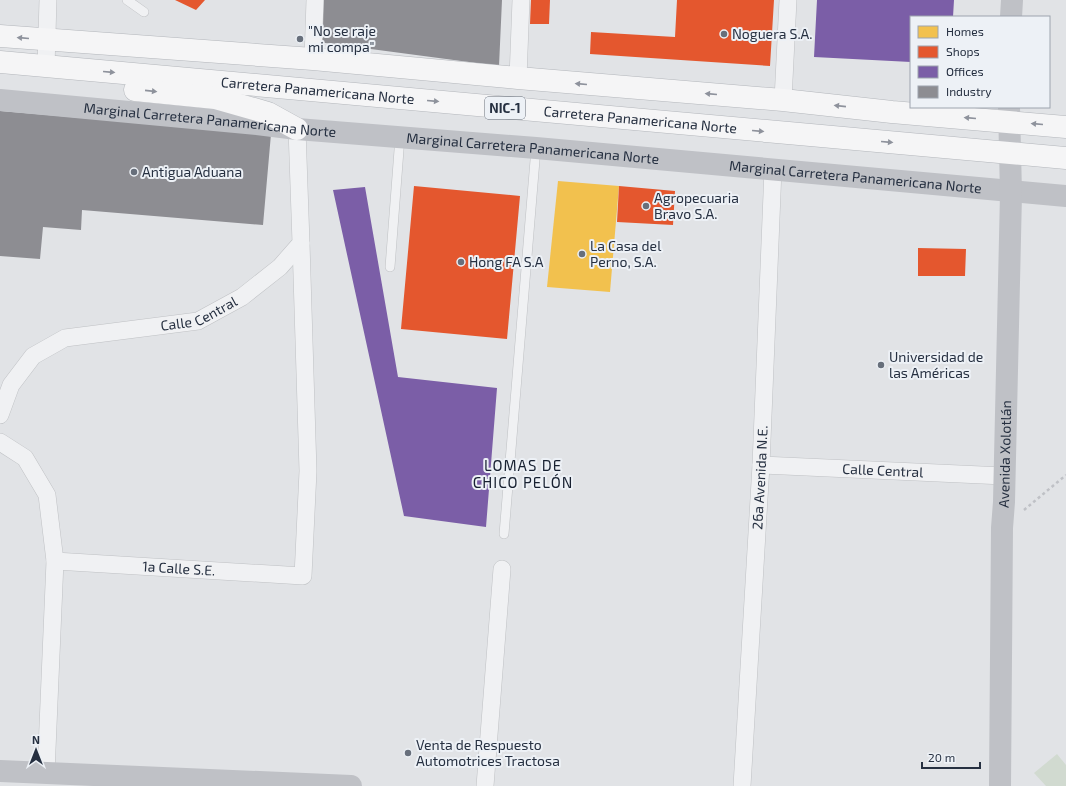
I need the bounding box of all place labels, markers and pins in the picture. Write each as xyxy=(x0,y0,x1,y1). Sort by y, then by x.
place label: "No se raje mi compa" xyxy=(308,22,376,55)
place label: Noguera S.A. xyxy=(732,25,813,42)
marker: Noguera S.A. xyxy=(719,29,729,39)
marker: "No se raje mi compa" xyxy=(295,34,305,44)
place label: Antigua Aduana xyxy=(142,163,242,180)
marker: Antigua Aduana xyxy=(129,167,139,177)
place label: Agropecuaria Bravo S.A. xyxy=(654,189,739,222)
marker: Agropecuaria Bravo S.A. xyxy=(641,201,651,211)
place label: La Casa del Perno, S.A. xyxy=(590,237,662,270)
marker: La Casa del Perno, S.A. xyxy=(577,249,587,259)
place label: Hong FA S.A xyxy=(469,253,544,270)
marker: Hong FA S.A xyxy=(456,257,466,267)
place label: Universidad de las Américas xyxy=(889,348,983,381)
marker: Universidad de las Américas xyxy=(876,360,886,370)
place label: Venta de Respuesto Automotrices Tractosa xyxy=(416,736,560,769)
marker: Venta de Respuesto Automotrices Tractosa xyxy=(403,748,413,758)

